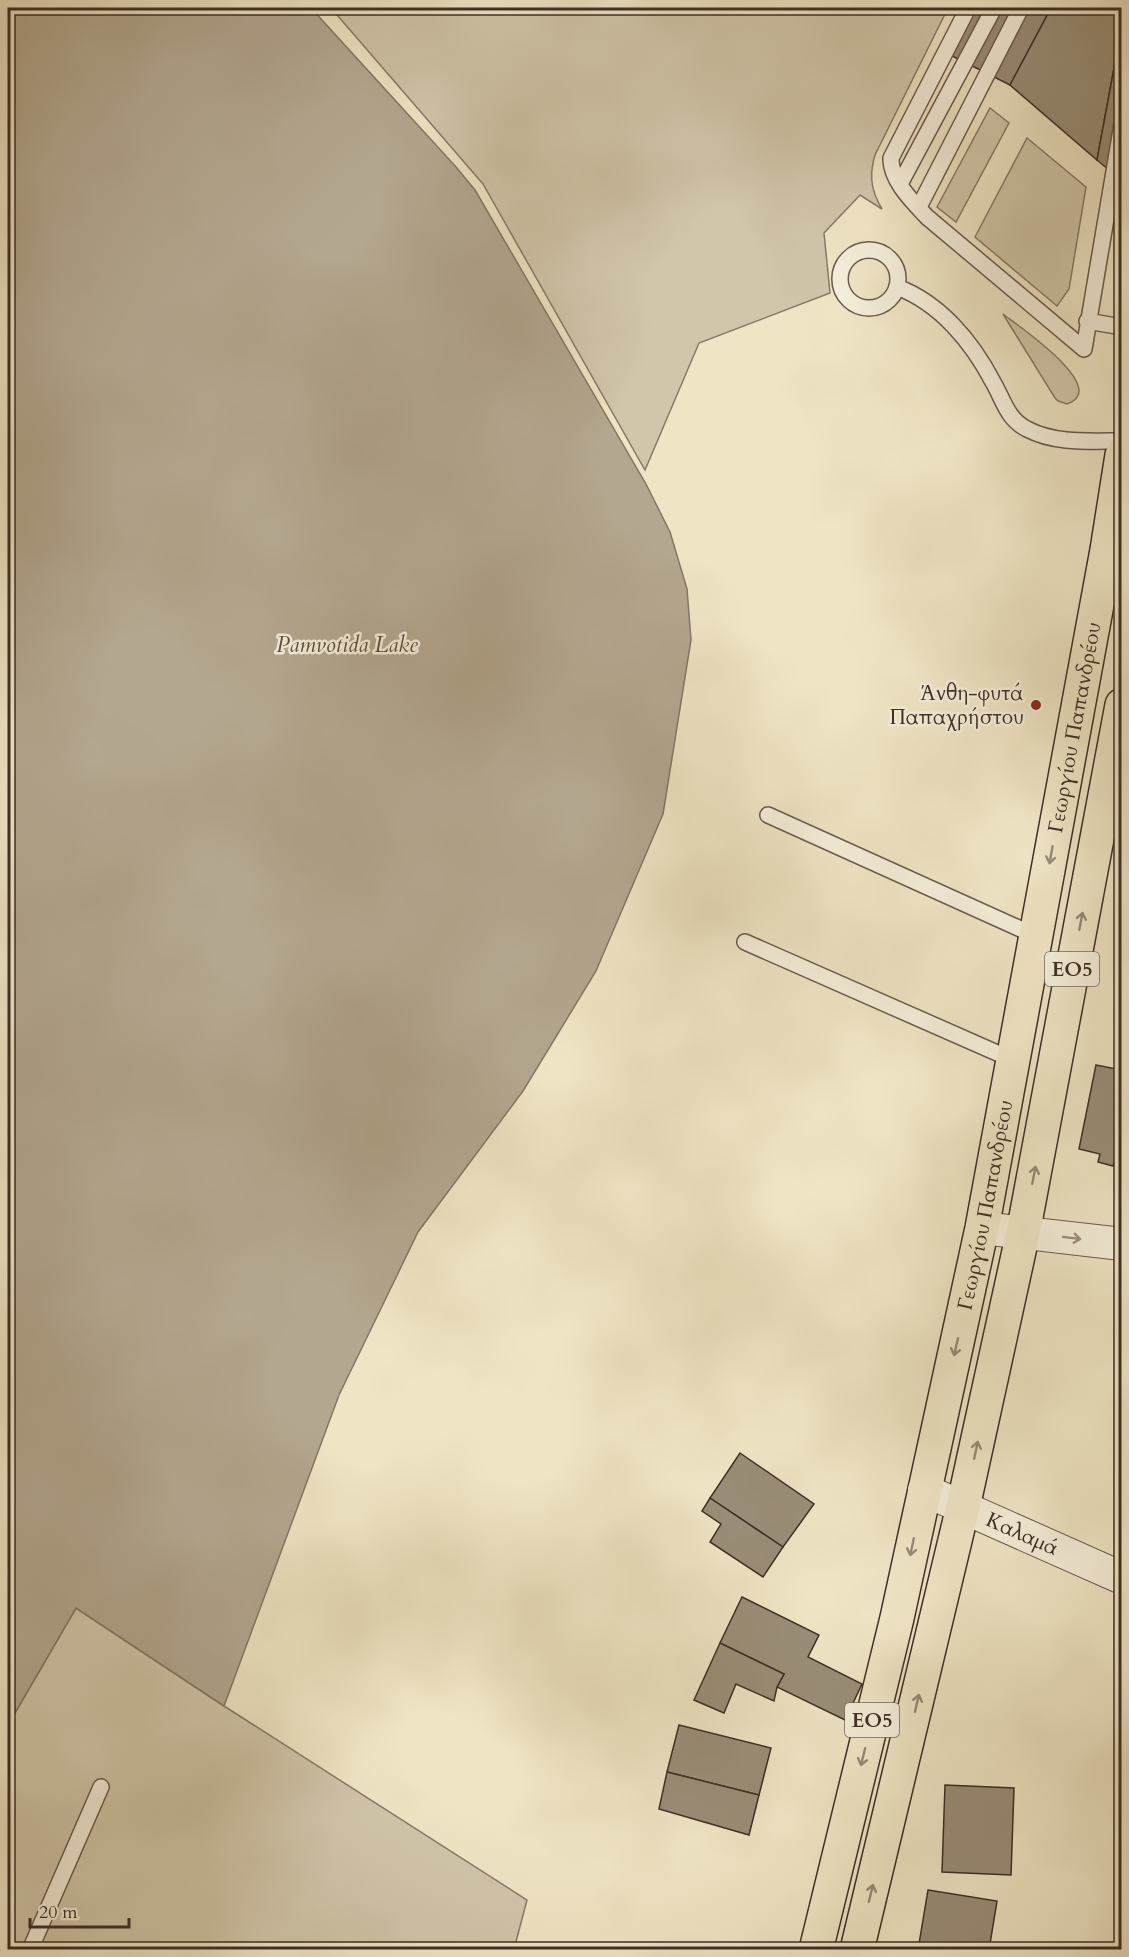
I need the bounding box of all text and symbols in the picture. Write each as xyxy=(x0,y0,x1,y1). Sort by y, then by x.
street label: Γεωργίου Παπανδρέου xyxy=(1041,620,1108,835)
water label: Pamvotida Lake xyxy=(276,630,418,660)
place label: Άνθη-φυτά Παπαχρήστου xyxy=(889,679,1024,732)
marker: Άνθη-φυτά Παπαχρήστου xyxy=(1029,698,1043,712)
one-way arrow xyxy=(1045,845,1056,864)
one-way arrow xyxy=(1076,912,1087,932)
road number: ΕΟ5 xyxy=(1045,952,1099,986)
street label: Γεωργίου Παπανδρέου xyxy=(950,1098,1020,1313)
one-way arrow xyxy=(1029,1166,1040,1185)
one-way arrow xyxy=(1062,1233,1082,1244)
one-way arrow xyxy=(950,1337,961,1356)
one-way arrow xyxy=(971,1441,982,1461)
street label: Καλαμά xyxy=(981,1505,1064,1563)
one-way arrow xyxy=(906,1536,917,1556)
one-way arrow xyxy=(911,1694,923,1713)
road number: ΕΟ5 xyxy=(845,1703,899,1737)
one-way arrow xyxy=(857,1747,868,1766)
one-way arrow xyxy=(865,1883,877,1902)
scale bar xyxy=(30,1891,129,1929)
text: 20 m xyxy=(39,1900,78,1925)

